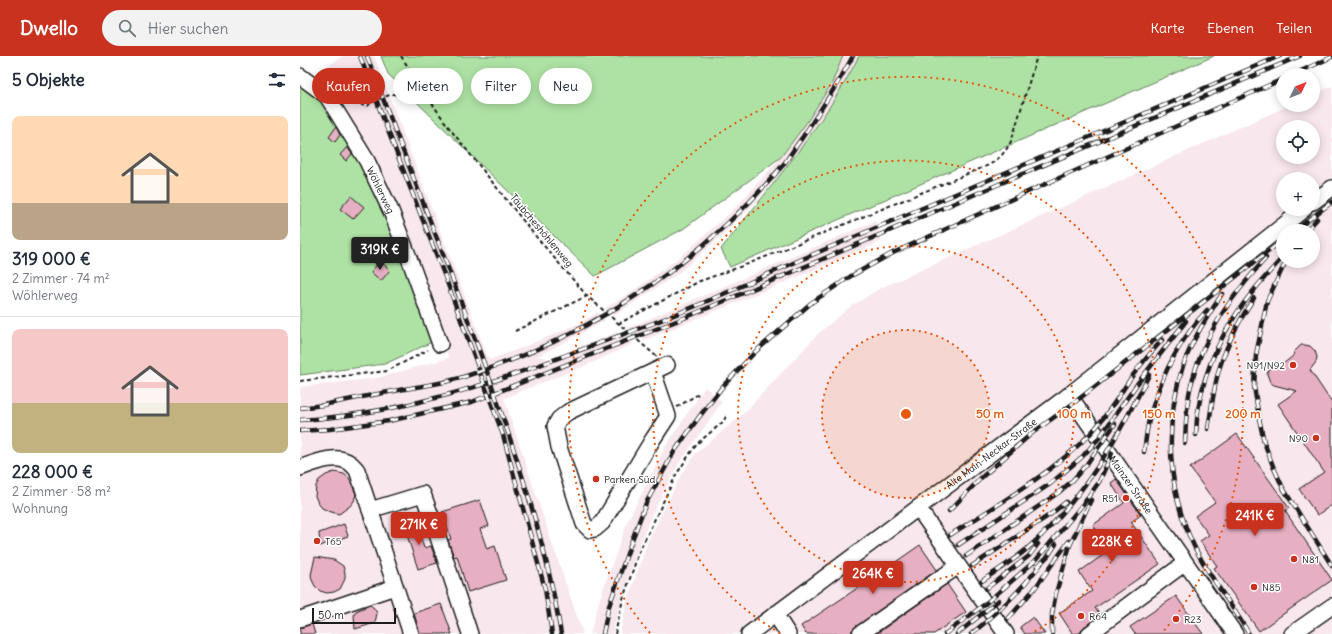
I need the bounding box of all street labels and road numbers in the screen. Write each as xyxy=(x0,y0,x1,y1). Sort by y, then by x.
street label: Wöhlerweg xyxy=(364,164,397,216)
street label: Täubcheshöhlenweg xyxy=(507,191,576,270)
street label: Alte Main-Neckar-Straße xyxy=(943,415,1039,492)
street label: Mainzer Straße xyxy=(1106,453,1155,516)

